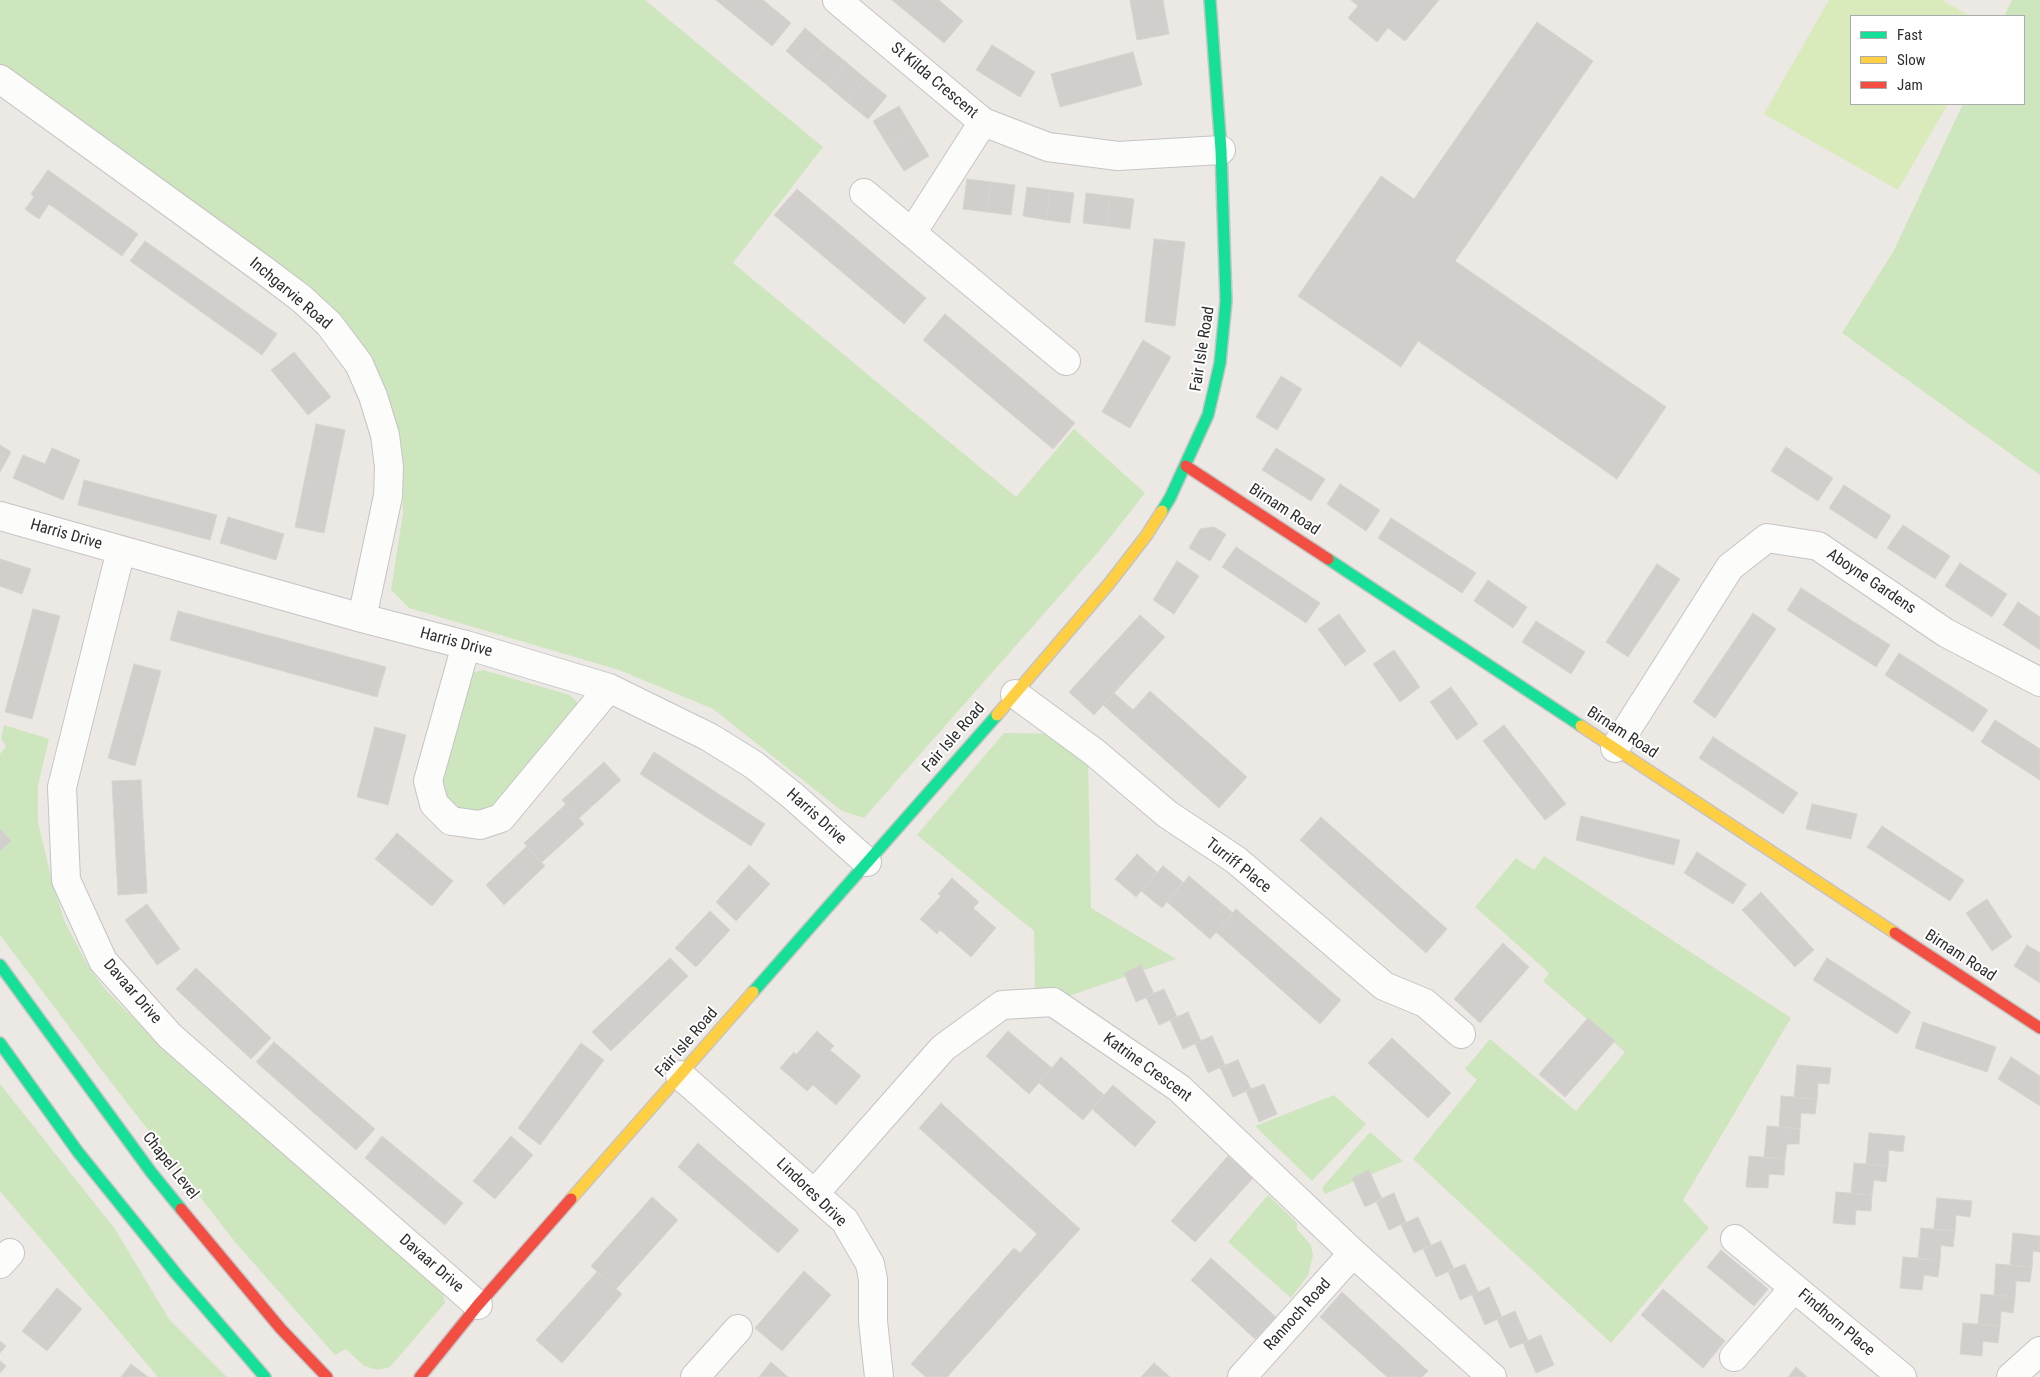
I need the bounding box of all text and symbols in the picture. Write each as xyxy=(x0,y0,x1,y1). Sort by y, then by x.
legend xyxy=(1850,15,2025,105)
text: Fast xyxy=(1897,26,1922,44)
street label: St Kilda Crescent xyxy=(886,39,982,123)
text: Slow xyxy=(1897,51,1926,69)
text: Jam xyxy=(1897,76,1923,94)
street label: Inchgarvie Road xyxy=(245,254,335,334)
street label: Fair Isle Road xyxy=(1187,305,1219,393)
street label: Birnam Road xyxy=(1245,480,1323,540)
street label: Harris Drive xyxy=(28,516,104,554)
street label: Aboyne Gardens xyxy=(1823,545,1919,619)
street label: Harris Drive xyxy=(418,624,494,662)
street label: Fair Isle Road xyxy=(919,699,989,777)
street label: Birnam Road xyxy=(1583,703,1661,763)
street label: Harris Drive xyxy=(782,785,850,849)
street label: Turriff Place xyxy=(1202,835,1274,897)
street label: Birnam Road xyxy=(1921,926,1999,986)
street label: Davaar Drive xyxy=(99,956,165,1028)
street label: Fair Isle Road xyxy=(652,1004,722,1082)
street label: Katrine Crescent xyxy=(1099,1030,1195,1106)
street label: Chapel Level xyxy=(138,1129,202,1203)
street label: Lindores Drive xyxy=(772,1155,850,1231)
street label: Davaar Drive xyxy=(395,1231,467,1297)
street label: Rannoch Road xyxy=(1261,1275,1335,1355)
street label: Findhorn Place xyxy=(1794,1285,1878,1361)

